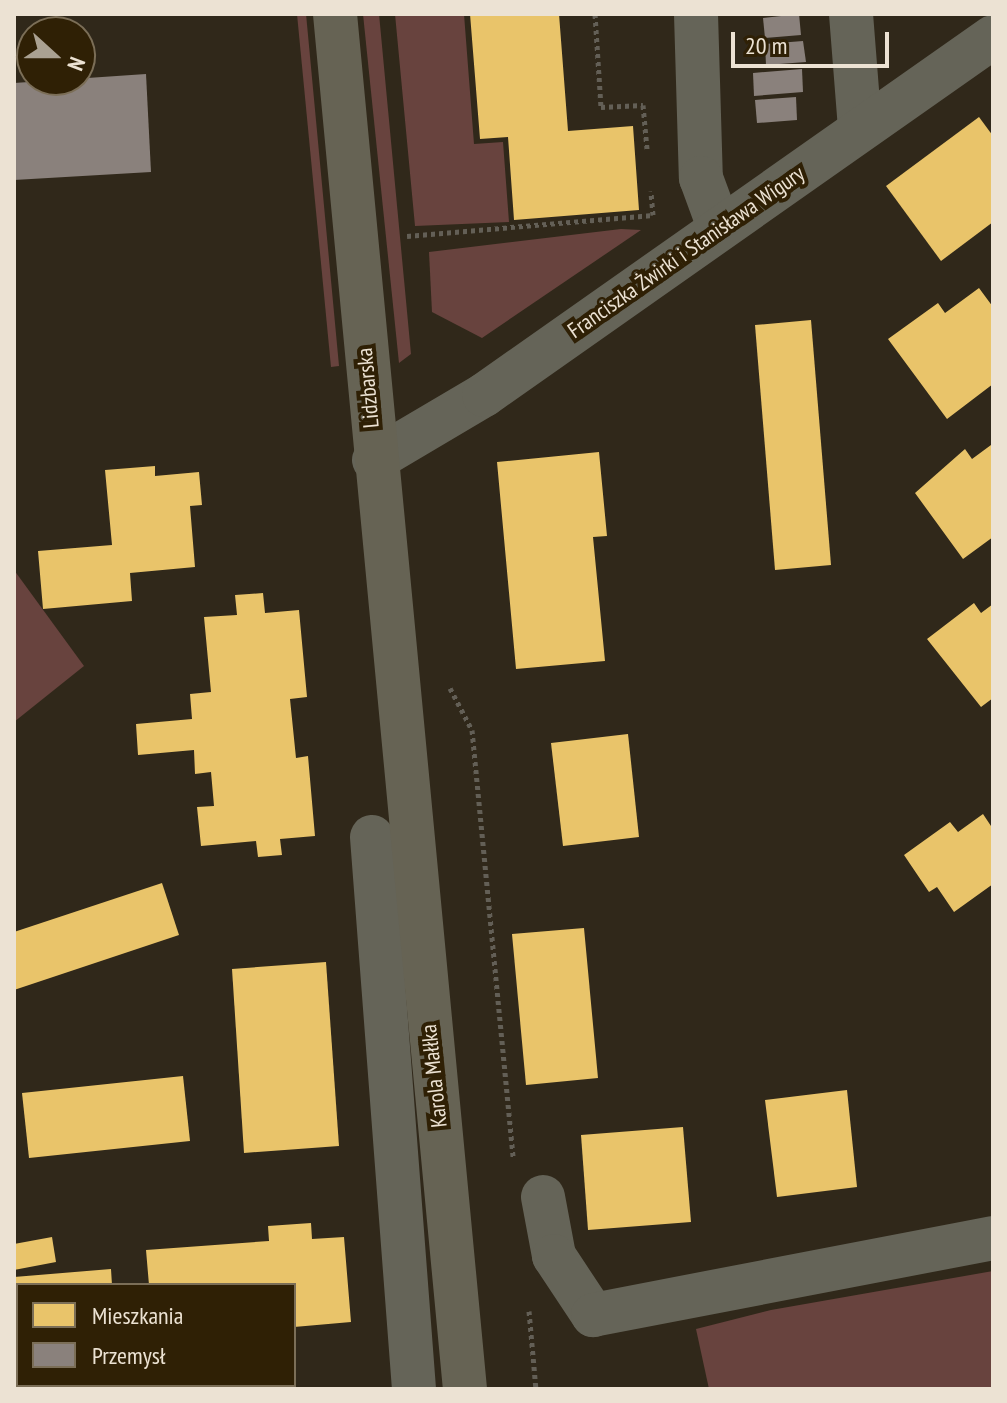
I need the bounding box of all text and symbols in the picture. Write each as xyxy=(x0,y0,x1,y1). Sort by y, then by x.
north arrow xyxy=(16,16,96,96)
scale bar xyxy=(735,16,893,66)
text: 20 m xyxy=(745,30,787,61)
text: N xyxy=(61,53,92,74)
street label: Franciszka Żwirki i Stanisława Wigury xyxy=(562,160,810,344)
street label: Lidzbarska xyxy=(351,347,385,429)
street label: Karola Małłka xyxy=(415,1023,453,1129)
legend xyxy=(16,1283,296,1387)
text: Mieszkania xyxy=(92,1300,183,1331)
text: Przemysł xyxy=(92,1340,165,1371)

